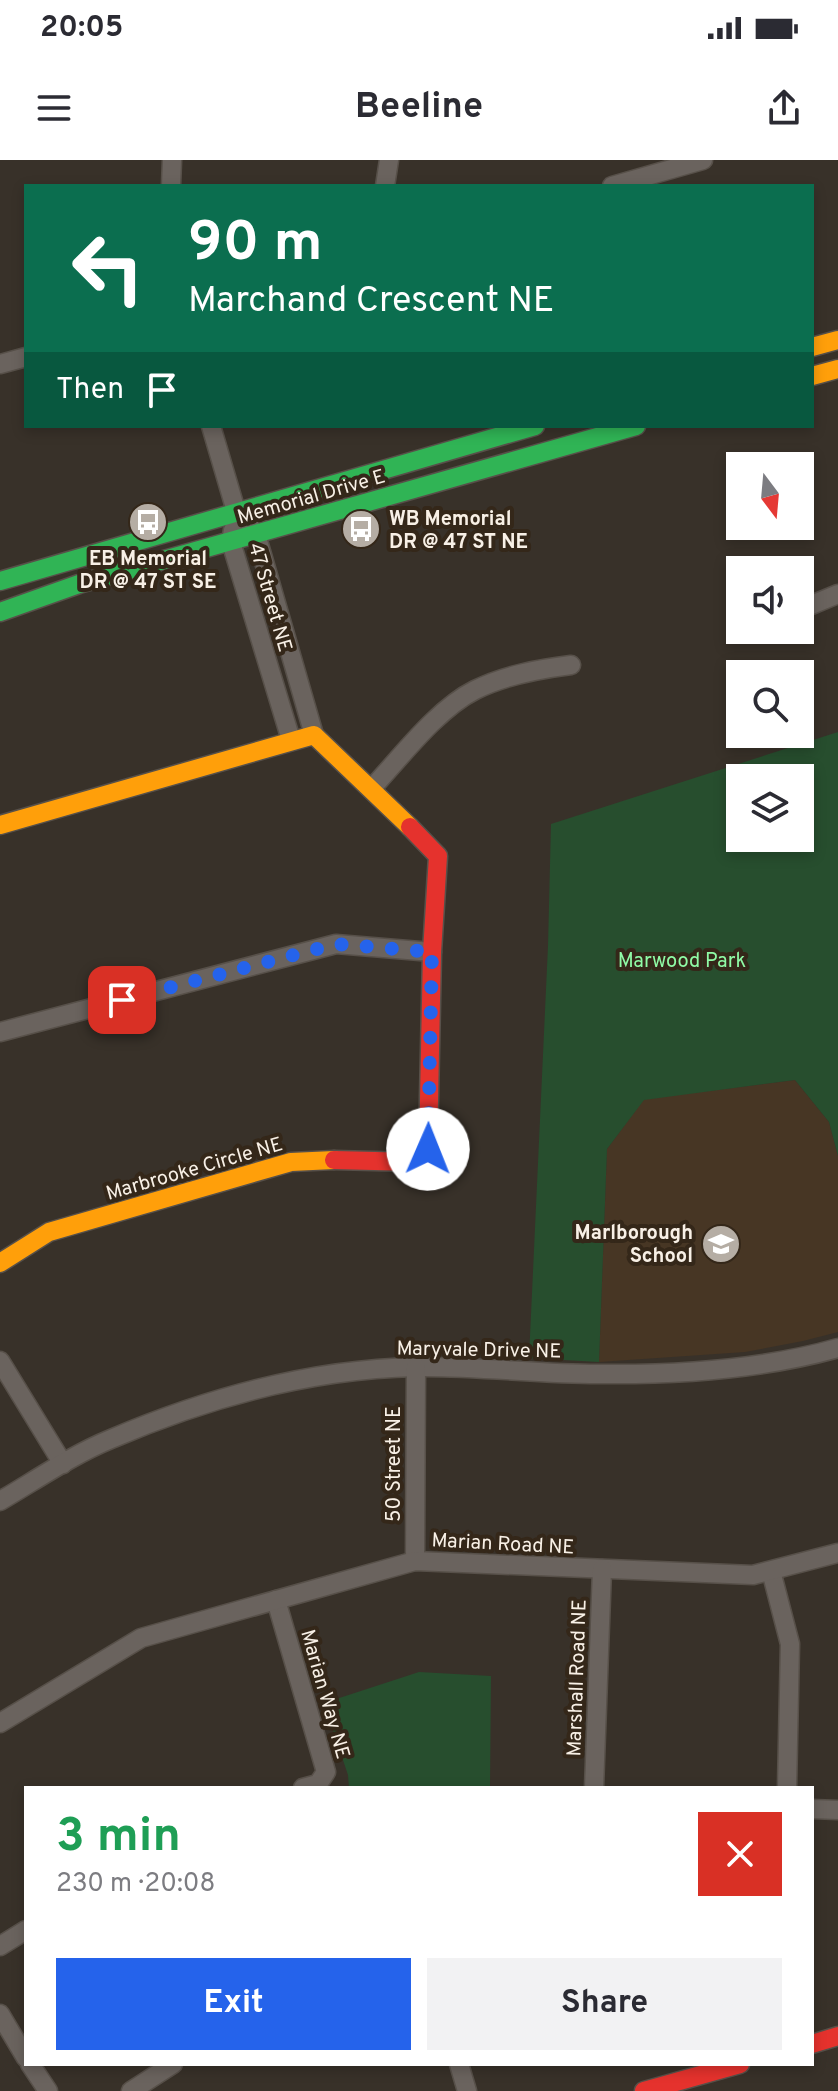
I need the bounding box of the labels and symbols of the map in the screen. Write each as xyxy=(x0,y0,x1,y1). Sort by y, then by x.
north arrow xyxy=(726,452,814,540)
street label: Memorial Drive E xyxy=(235,464,389,531)
bus stop icon: EB Memorial DR @ 47 ST SE xyxy=(127,501,169,543)
place label: WB Memorial DR @ 47 ST NE xyxy=(389,507,528,556)
bus stop icon: WB Memorial DR @ 47 ST NE xyxy=(340,508,382,550)
street label: 47 Street NE xyxy=(241,540,297,655)
place label: EB Memorial DR @ 47 ST SE xyxy=(80,547,216,596)
park label: Marwood Park xyxy=(618,949,746,975)
pin xyxy=(88,966,156,1034)
position arrow xyxy=(386,1107,470,1191)
street label: Marbrooke Circle NE xyxy=(103,1132,286,1208)
place label: Marlborough School xyxy=(574,1221,693,1270)
school or university icon: Marlborough School xyxy=(700,1223,742,1265)
street label: Maryvale Drive NE xyxy=(396,1337,561,1365)
street label: 50 Street NE xyxy=(382,1406,408,1522)
street label: Marian Road NE xyxy=(431,1528,575,1562)
street label: Marshall Road NE xyxy=(562,1599,594,1757)
street label: Marian Way NE xyxy=(293,1627,355,1762)

